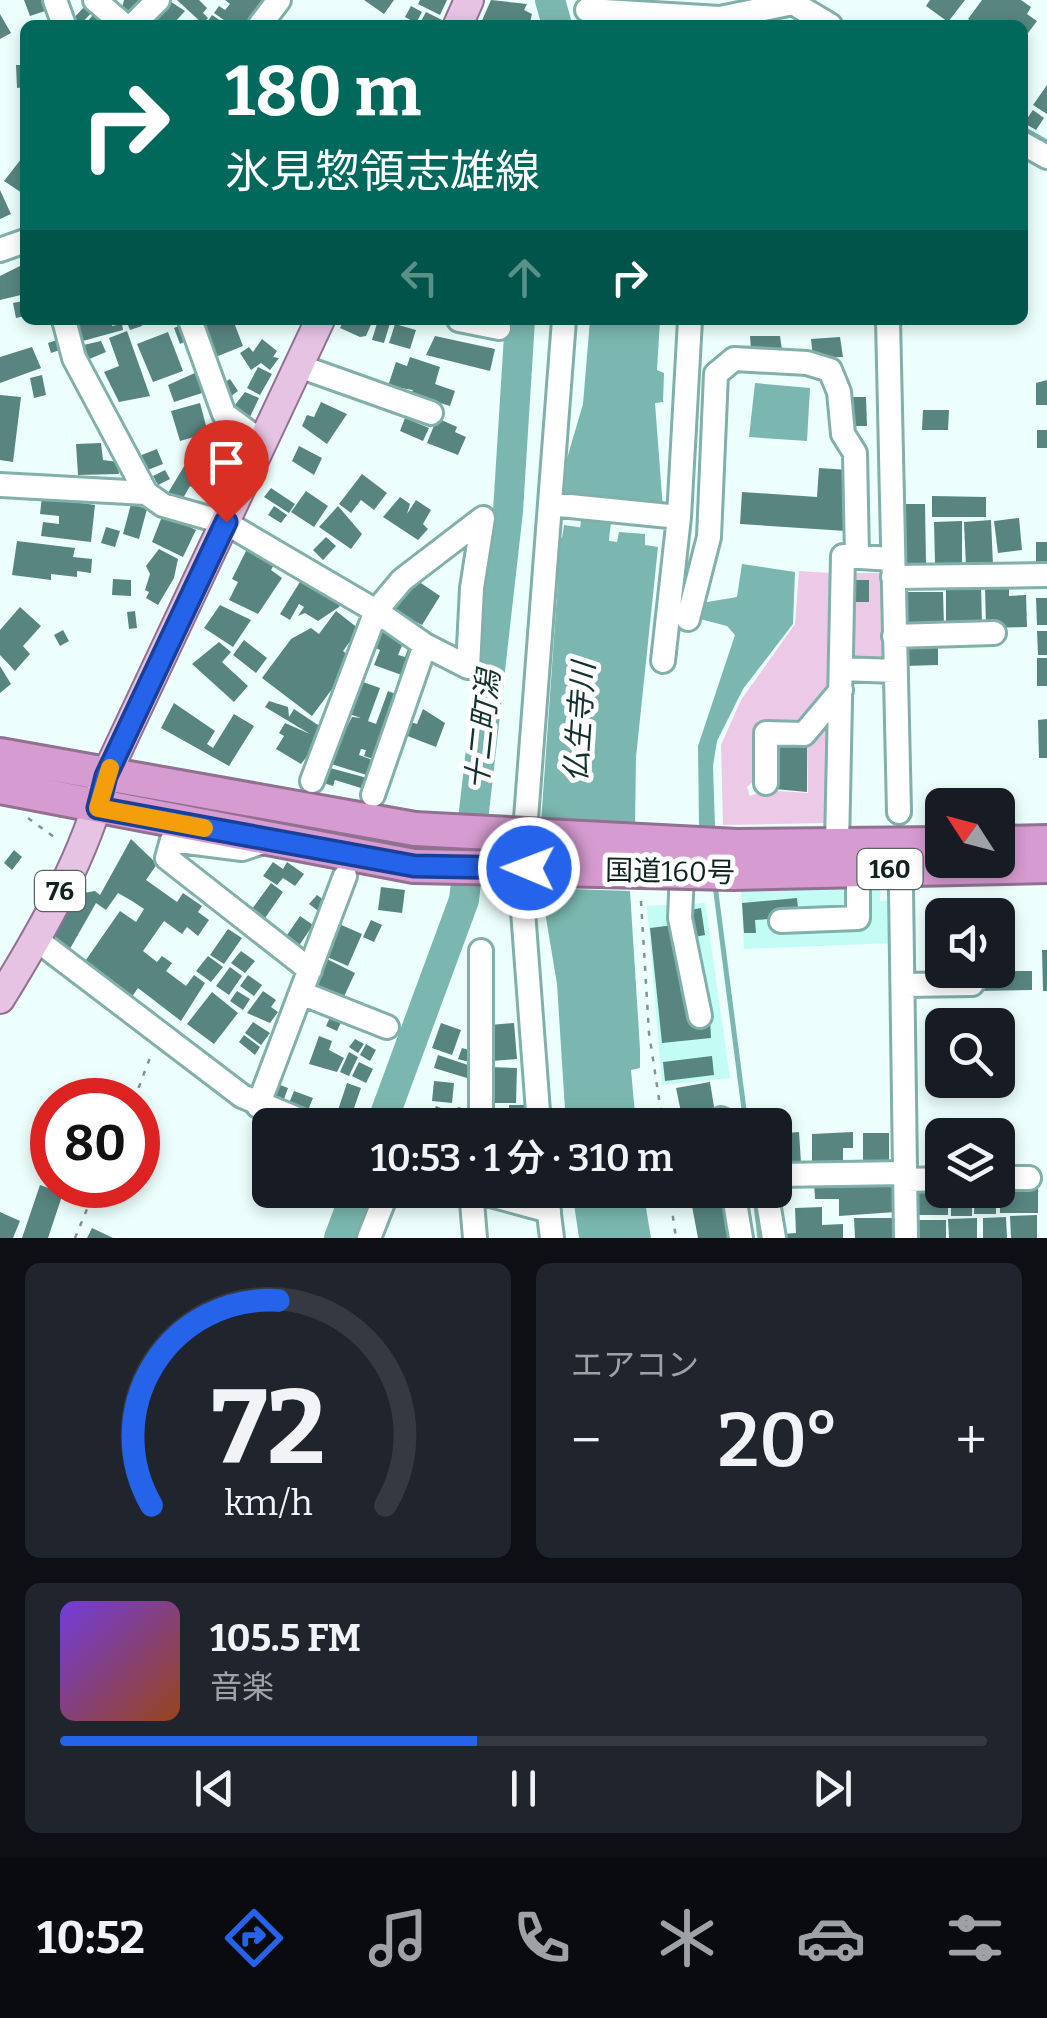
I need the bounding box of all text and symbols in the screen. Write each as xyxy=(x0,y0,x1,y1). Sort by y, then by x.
text: 180 m xyxy=(225,50,421,134)
icon: right xyxy=(60,60,190,190)
text: 氷見惣領志雄線 xyxy=(225,145,540,199)
icon: left xyxy=(392,250,447,305)
icon: ahead xyxy=(497,250,552,305)
icon: right xyxy=(602,250,657,305)
pin xyxy=(184,420,269,523)
icon: arrive xyxy=(199,435,254,490)
water label: 仏生寺川 xyxy=(558,658,602,783)
water label: 十二町潟 xyxy=(459,664,508,792)
north arrow xyxy=(925,788,1015,878)
map controls xyxy=(925,788,1015,1208)
position arrow xyxy=(477,816,581,920)
road number: 160 xyxy=(858,849,922,889)
street label: 国道160号 xyxy=(605,854,735,889)
road number: 76 xyxy=(35,871,85,911)
button: sound xyxy=(925,898,1015,988)
button: search xyxy=(925,1008,1015,1098)
speed limit sign: 80 xyxy=(30,1078,160,1208)
button: layers xyxy=(925,1118,1015,1208)
text: 10:53 · 1 分 · 310 m xyxy=(371,1135,673,1181)
text: エアコン xyxy=(571,1346,699,1384)
text: 72 xyxy=(211,1366,325,1491)
text: 20° xyxy=(718,1396,839,1486)
text: − xyxy=(571,1408,601,1474)
text: + xyxy=(956,1408,987,1474)
text: km/h xyxy=(224,1482,312,1524)
text: 105.5 FM xyxy=(210,1615,361,1661)
text: 音楽 xyxy=(210,1668,274,1706)
icon: previous xyxy=(187,1761,242,1816)
icon: pause xyxy=(496,1761,551,1816)
icon: next xyxy=(805,1761,860,1816)
icon: directions xyxy=(219,1903,289,1973)
icon: music xyxy=(363,1903,433,1973)
icon: phone xyxy=(507,1903,577,1973)
icon: climate xyxy=(652,1903,722,1973)
icon: car xyxy=(796,1903,866,1973)
icon: filters xyxy=(940,1903,1010,1973)
text: 10:52 xyxy=(37,1911,145,1965)

